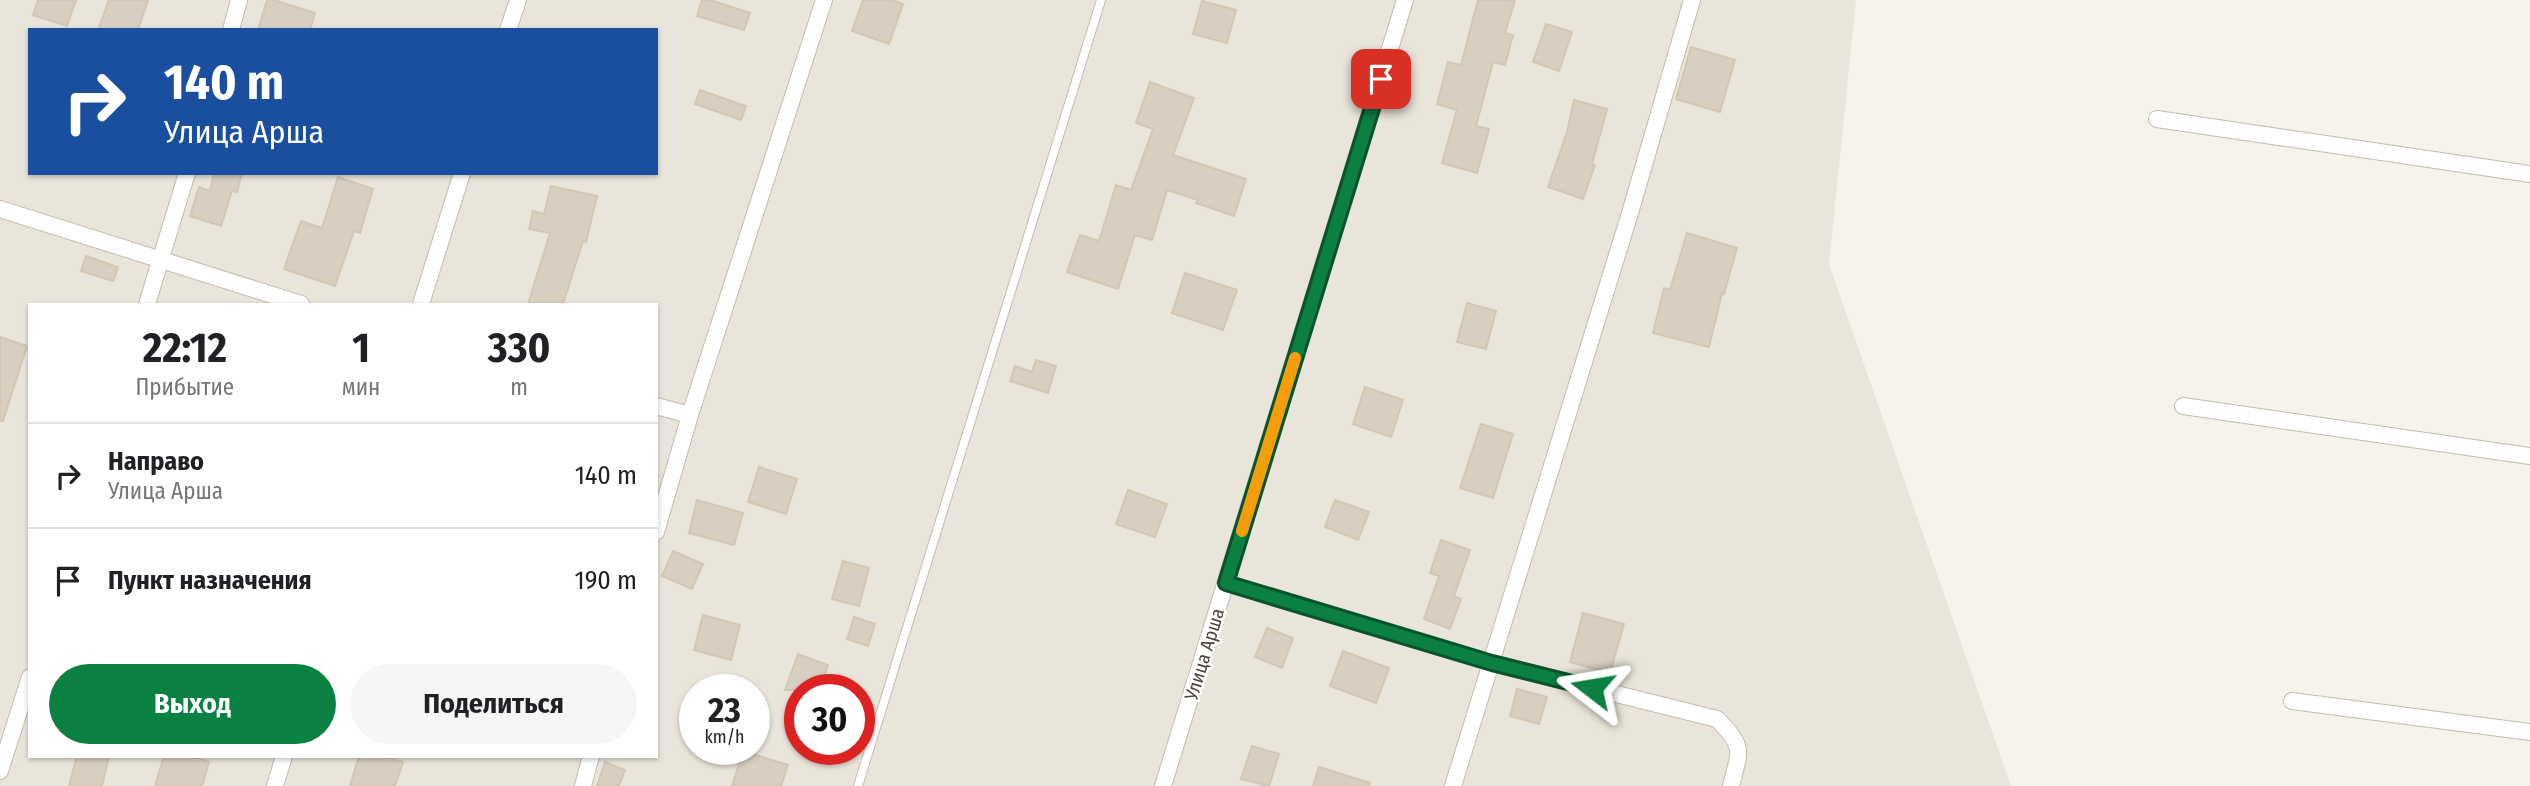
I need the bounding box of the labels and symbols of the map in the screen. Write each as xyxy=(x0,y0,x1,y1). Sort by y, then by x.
pin xyxy=(1351,49,1411,109)
street label: Улица Арша xyxy=(1179,605,1229,704)
position arrow xyxy=(1555,651,1629,725)
speed limit sign: 30 xyxy=(784,674,875,765)

